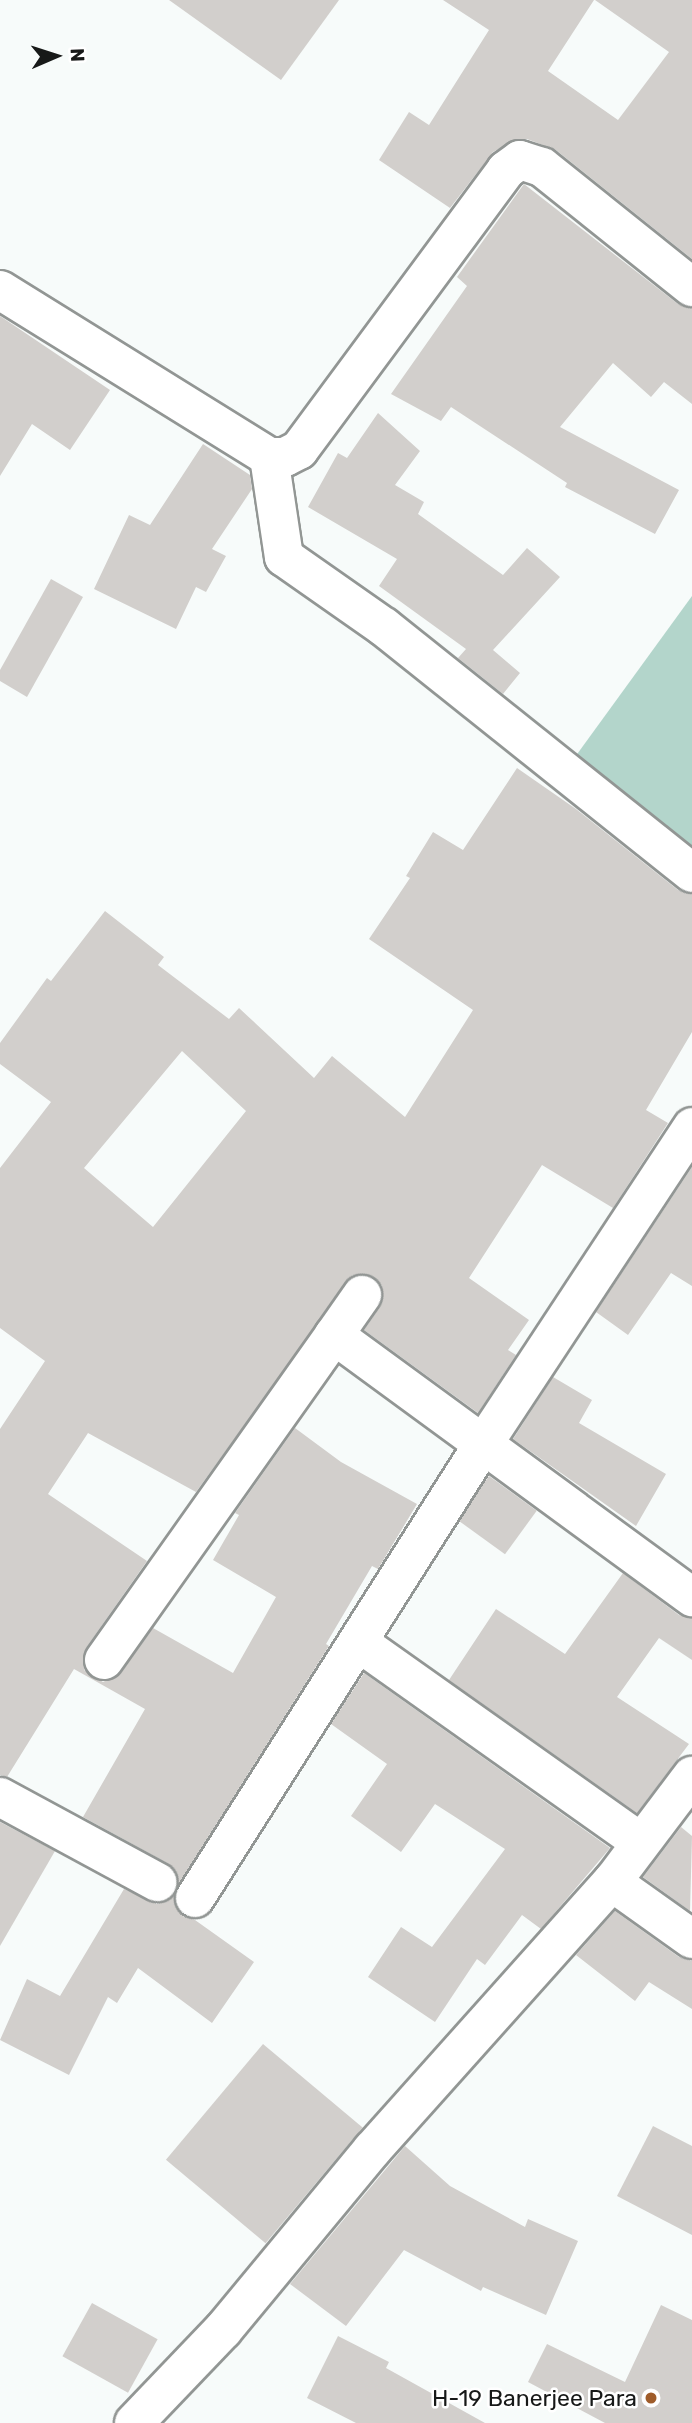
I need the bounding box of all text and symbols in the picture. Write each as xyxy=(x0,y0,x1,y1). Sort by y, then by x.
north arrow xyxy=(21,21,91,91)
text: N xyxy=(66,47,89,62)
place label: H-19 Banerjee Para xyxy=(432,2384,637,2412)
marker: H-19 Banerjee Para xyxy=(643,2390,659,2406)

